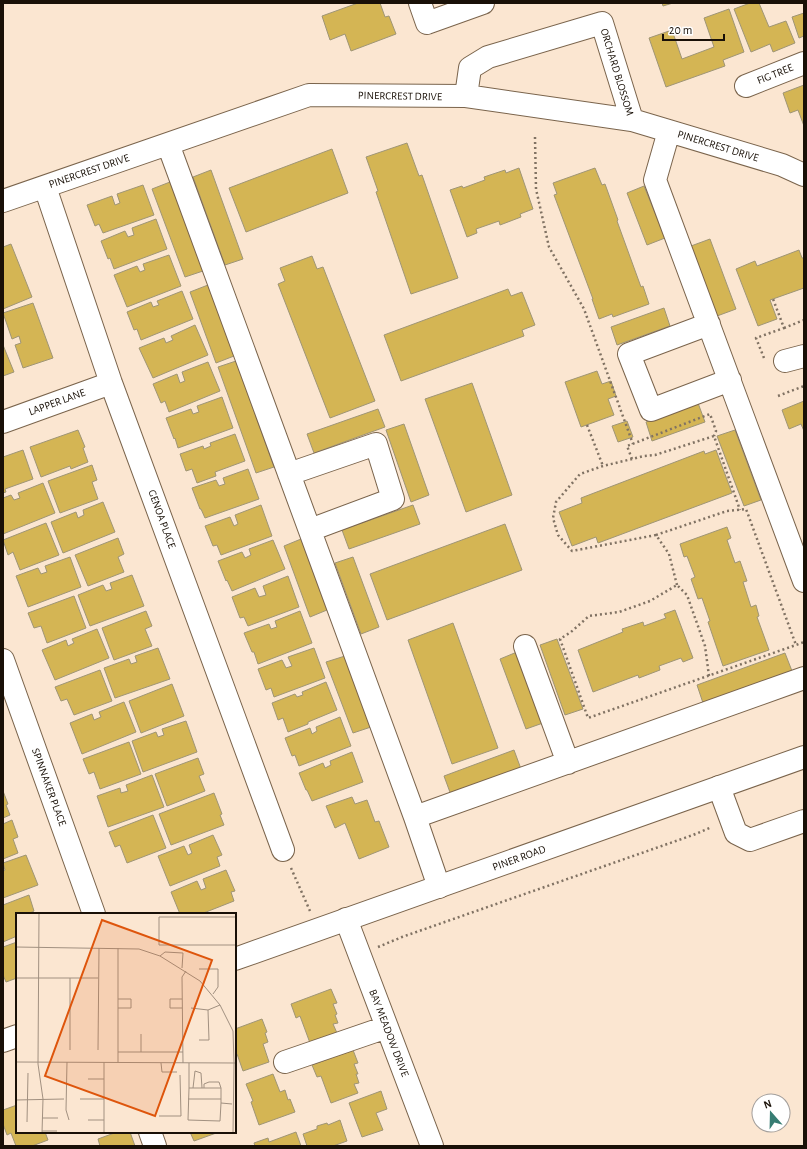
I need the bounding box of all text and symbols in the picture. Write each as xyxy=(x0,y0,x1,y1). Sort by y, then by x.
scale bar xyxy=(663,16,724,42)
text: 20 m xyxy=(669,24,692,36)
street label: ORCHARD BLOSSOM xyxy=(598,27,636,117)
street label: FIG TREE xyxy=(755,62,795,86)
street label: PINERCREST DRIVE xyxy=(358,90,443,102)
street label: PINERCREST DRIVE xyxy=(676,128,761,164)
street label: PINERCREST DRIVE xyxy=(47,152,131,190)
street label: LAPPER LANE xyxy=(27,386,87,417)
street label: GENOA PLACE xyxy=(146,488,178,551)
street label: SPINNAKER PLACE xyxy=(30,747,68,828)
street label: PINER ROAD xyxy=(491,843,547,873)
inset map xyxy=(16,913,236,1133)
street label: BAY MEADOW DRIVE xyxy=(367,988,411,1079)
north arrow xyxy=(751,1093,791,1133)
text: N xyxy=(762,1098,773,1111)

